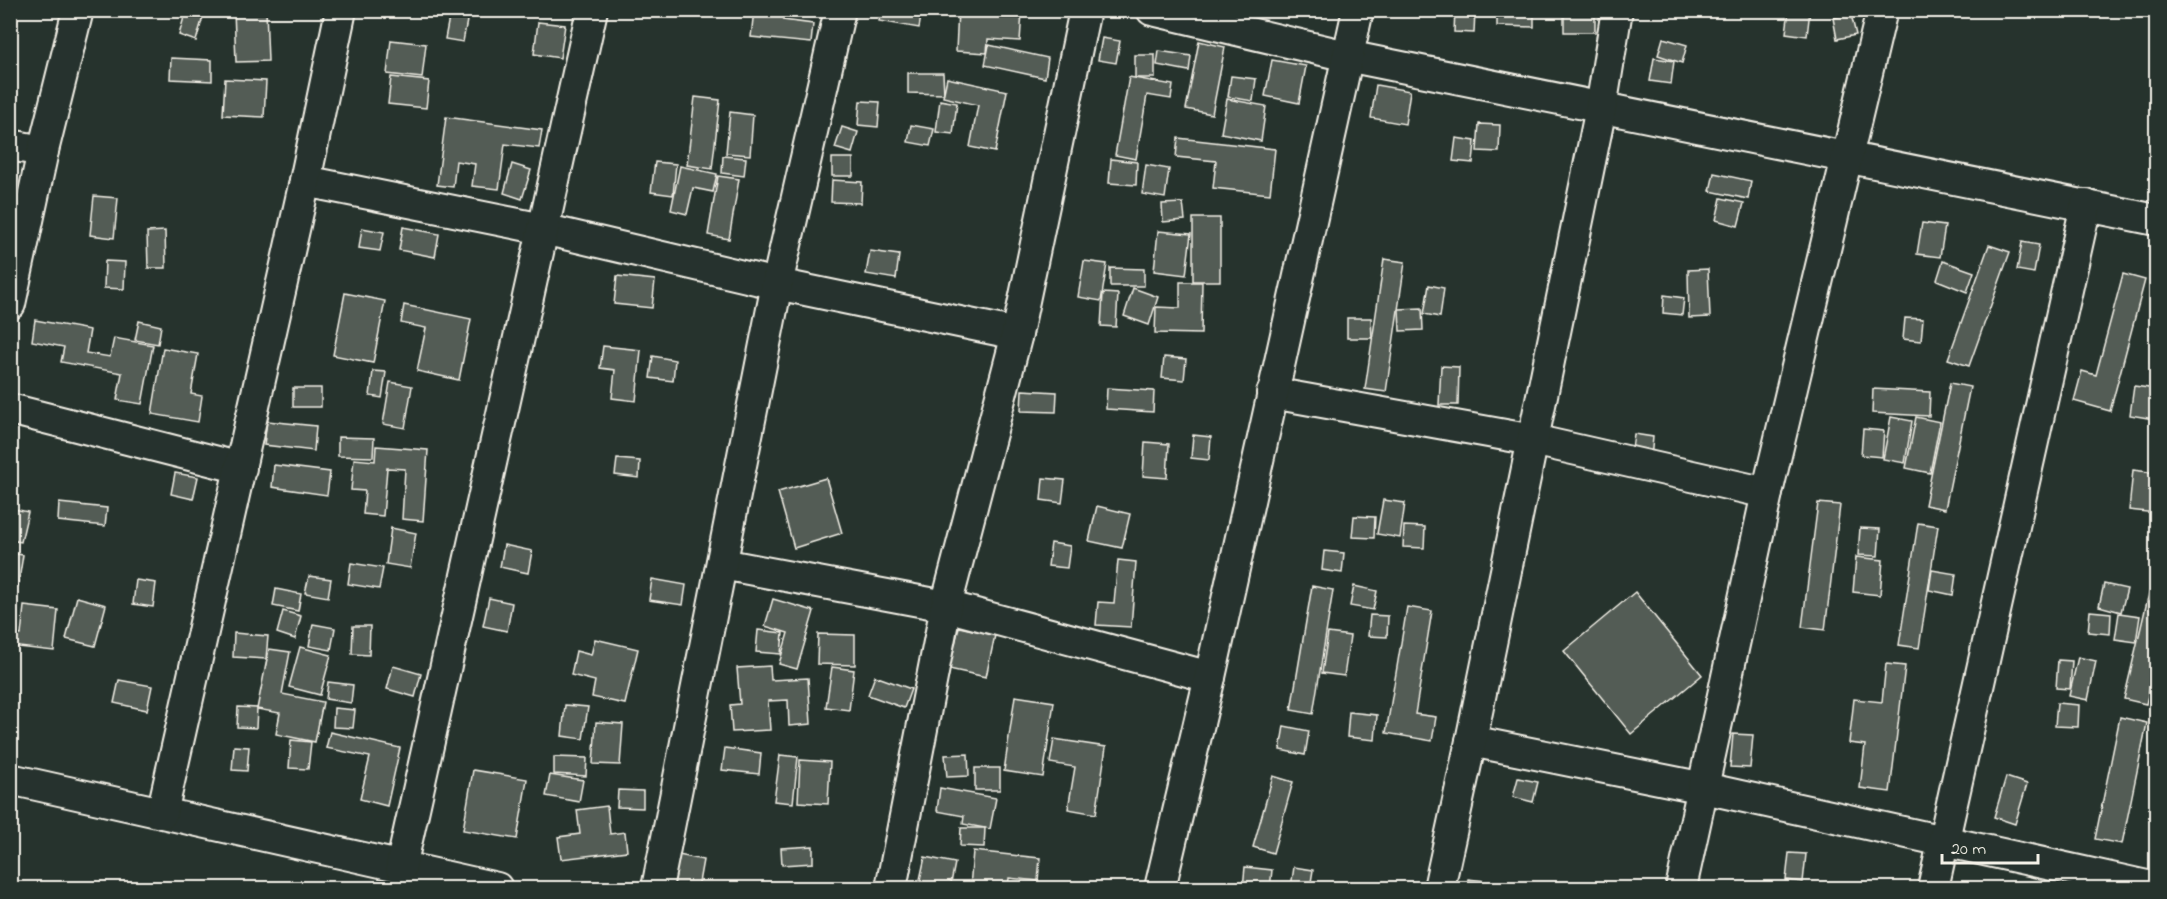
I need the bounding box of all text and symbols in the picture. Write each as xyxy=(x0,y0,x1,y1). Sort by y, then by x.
scale bar xyxy=(1942,827,2038,865)
text: 20 m xyxy=(1951,837,1986,863)

